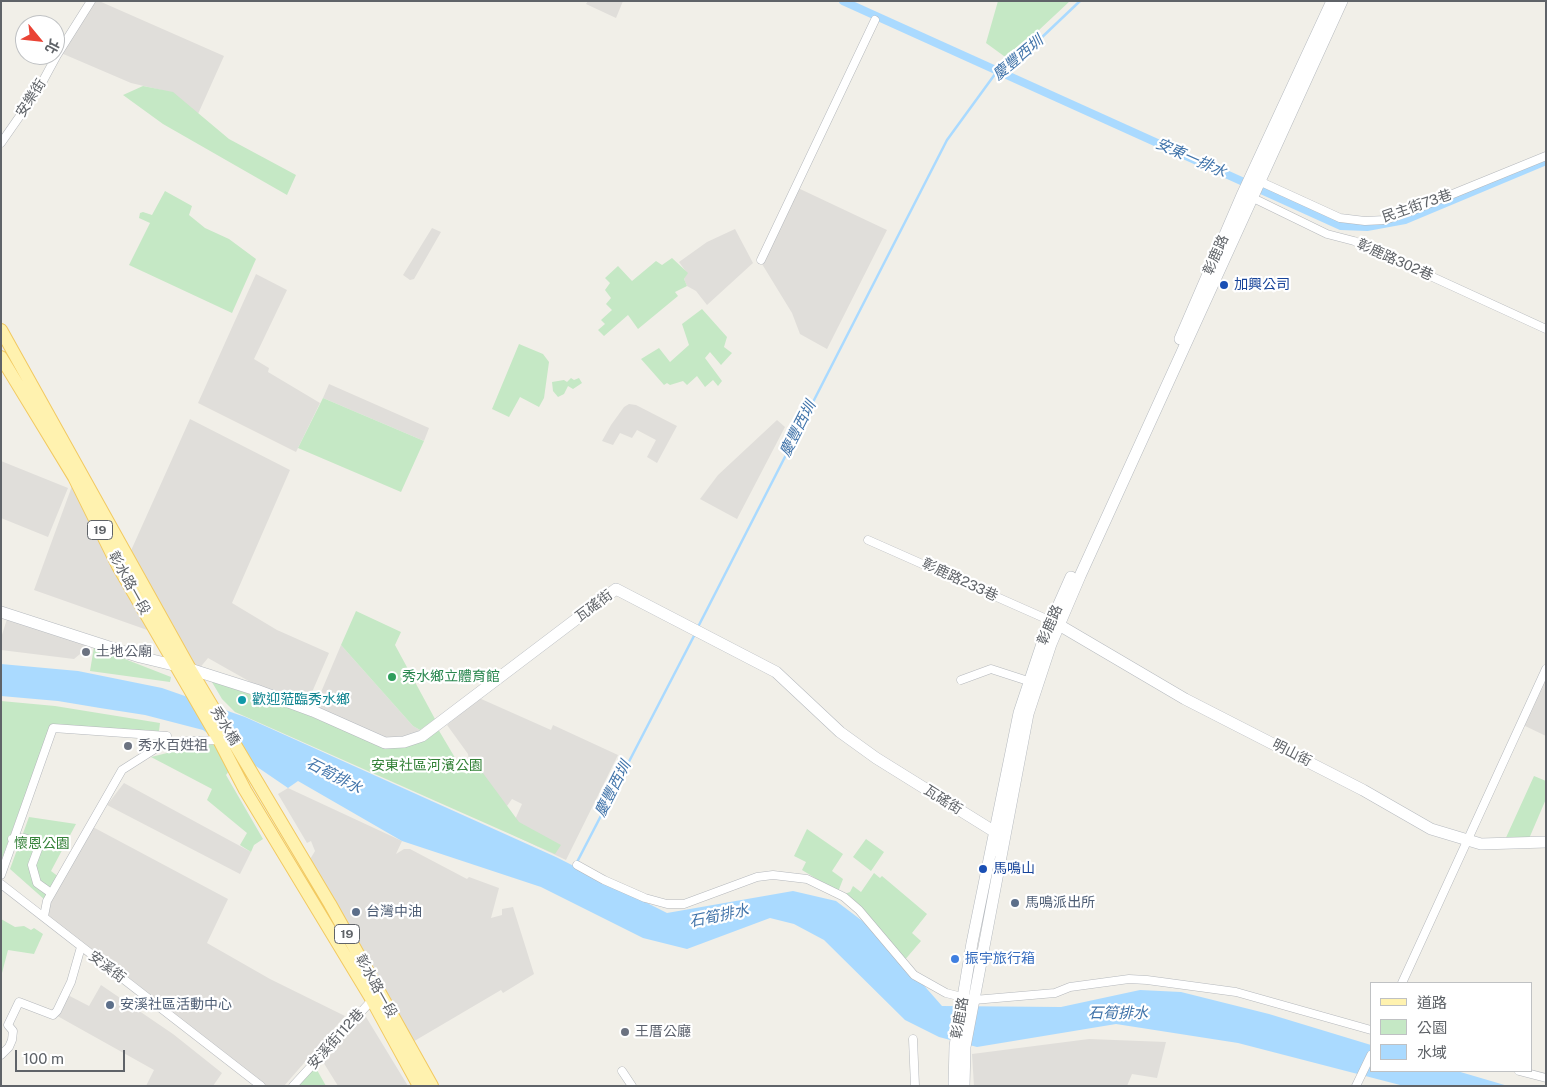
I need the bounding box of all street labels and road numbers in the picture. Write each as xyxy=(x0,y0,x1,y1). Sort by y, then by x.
street label: 安樂街 xyxy=(13,76,49,120)
street label: 民主街73巷 xyxy=(1380,186,1454,226)
street label: 彰鹿路 xyxy=(1200,232,1232,278)
street label: 彰鹿路302巷 xyxy=(1354,236,1436,284)
road number: 19 xyxy=(88,520,112,540)
street label: 彰水路一段 xyxy=(105,548,153,618)
street label: 彰鹿路233巷 xyxy=(919,555,1001,605)
street label: 瓦磘街 xyxy=(572,587,616,625)
street label: 彰鹿路 xyxy=(1034,602,1066,648)
street label: 秀水橋 xyxy=(207,704,243,748)
street label: 明山街 xyxy=(1269,736,1315,770)
street label: 瓦磘街 xyxy=(921,782,965,818)
road number: 19 xyxy=(334,924,360,944)
street label: 安溪街 xyxy=(85,948,129,986)
street label: 彰水路一段 xyxy=(352,951,400,1021)
street label: 彰鹿路 xyxy=(948,996,972,1040)
street label: 安溪街112巷 xyxy=(304,1005,368,1073)

